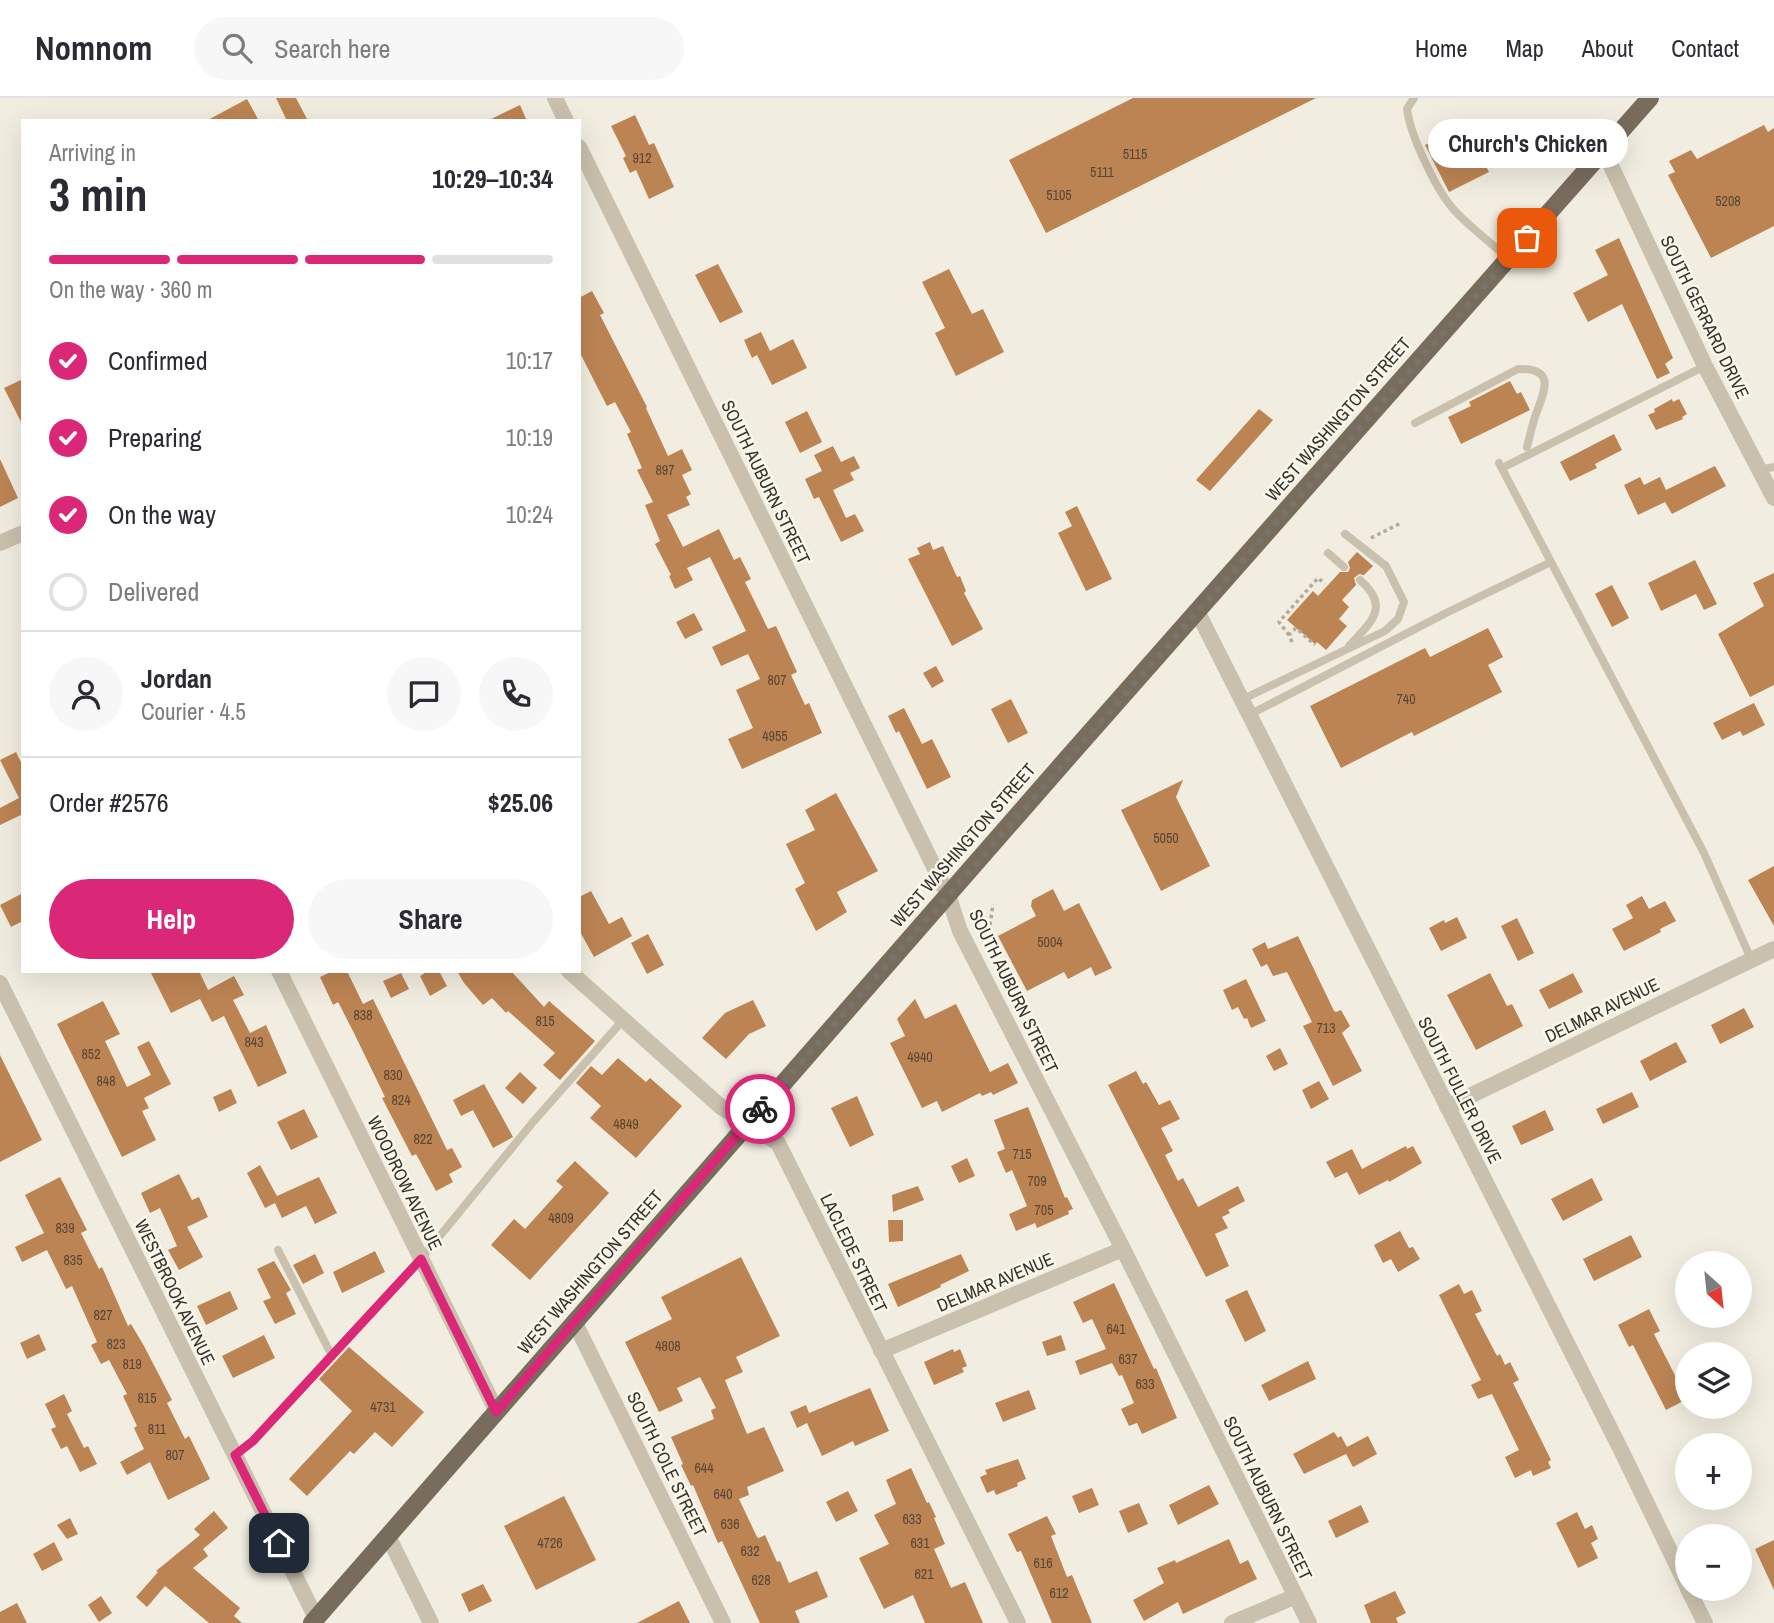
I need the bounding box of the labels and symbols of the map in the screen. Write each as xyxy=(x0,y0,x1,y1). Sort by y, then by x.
callout: Church's Chicken xyxy=(1427,119,1627,168)
house number: 5115 xyxy=(1123,145,1147,163)
house number: 912 xyxy=(632,149,652,167)
house number: 5111 xyxy=(1090,163,1115,181)
house number: 5105 xyxy=(1046,186,1072,204)
house number: 5208 xyxy=(1715,192,1741,210)
pin xyxy=(1497,208,1557,268)
street label: SOUTH GERRARD DRIVE xyxy=(1655,231,1755,403)
street label: WEST WASHINGTON STREET xyxy=(1260,332,1416,506)
street label: SOUTH AUBURN STREET xyxy=(715,396,817,568)
house number: 897 xyxy=(655,461,675,479)
house number: 807 xyxy=(767,671,787,689)
house number: 740 xyxy=(1396,690,1416,708)
house number: 4955 xyxy=(762,727,788,745)
street label: WEST WASHINGTON STREET xyxy=(885,758,1041,932)
house number: 5050 xyxy=(1153,829,1179,847)
street label: SOUTH AUBURN STREET xyxy=(963,905,1065,1077)
house number: 5004 xyxy=(1037,933,1063,951)
street label: DELMAR AVENUE xyxy=(1541,971,1663,1049)
house number: 838 xyxy=(353,1006,373,1024)
house number: 815 xyxy=(535,1012,555,1030)
street label: SOUTH FULLER DRIVE xyxy=(1412,1012,1508,1168)
house number: 713 xyxy=(1316,1019,1336,1037)
house number: 843 xyxy=(244,1033,264,1051)
house number: 852 xyxy=(81,1045,101,1063)
house number: 4940 xyxy=(907,1048,933,1066)
house number: 830 xyxy=(383,1066,403,1084)
house number: 848 xyxy=(96,1072,116,1090)
courier xyxy=(725,1074,795,1144)
house number: 824 xyxy=(391,1091,411,1109)
street label: WOODROW AVENUE xyxy=(362,1112,448,1254)
house number: 4849 xyxy=(613,1115,639,1133)
house number: 822 xyxy=(413,1130,433,1148)
house number: 715 xyxy=(1012,1145,1032,1163)
house number: 709 xyxy=(1027,1172,1047,1190)
street label: WEST WASHINGTON STREET xyxy=(512,1185,668,1359)
street label: LACLEDE STREET xyxy=(814,1189,894,1317)
house number: 705 xyxy=(1034,1201,1054,1219)
house number: 4809 xyxy=(548,1209,574,1227)
street label: WESTBROOK AVENUE xyxy=(129,1215,221,1369)
house number: 839 xyxy=(55,1219,75,1237)
street label: DELMAR AVENUE xyxy=(933,1246,1057,1318)
house number: 835 xyxy=(63,1251,83,1269)
north arrow xyxy=(1675,1251,1752,1328)
house number: 827 xyxy=(93,1306,113,1324)
house number: 641 xyxy=(1106,1320,1126,1338)
house number: 823 xyxy=(106,1335,126,1353)
house number: 4808 xyxy=(655,1337,681,1355)
house number: 637 xyxy=(1118,1350,1138,1368)
house number: 819 xyxy=(122,1355,142,1373)
house number: 633 xyxy=(1135,1375,1155,1393)
street label: SOUTH COLE STREET xyxy=(621,1387,713,1541)
house number: 815 xyxy=(137,1389,157,1407)
house number: 4731 xyxy=(370,1398,396,1416)
street label: SOUTH AUBURN STREET xyxy=(1217,1412,1319,1584)
house number: 811 xyxy=(148,1420,167,1438)
house number: 807 xyxy=(165,1446,185,1464)
house number: 644 xyxy=(694,1459,714,1477)
house number: 640 xyxy=(713,1485,733,1503)
house number: 633 xyxy=(902,1510,922,1528)
pin xyxy=(249,1513,309,1573)
house number: 636 xyxy=(720,1515,740,1533)
house number: 4726 xyxy=(537,1534,563,1552)
house number: 631 xyxy=(910,1534,930,1552)
house number: 632 xyxy=(740,1542,760,1560)
house number: 616 xyxy=(1033,1554,1053,1572)
house number: 621 xyxy=(914,1565,934,1583)
house number: 628 xyxy=(751,1571,771,1589)
house number: 612 xyxy=(1049,1584,1069,1602)

